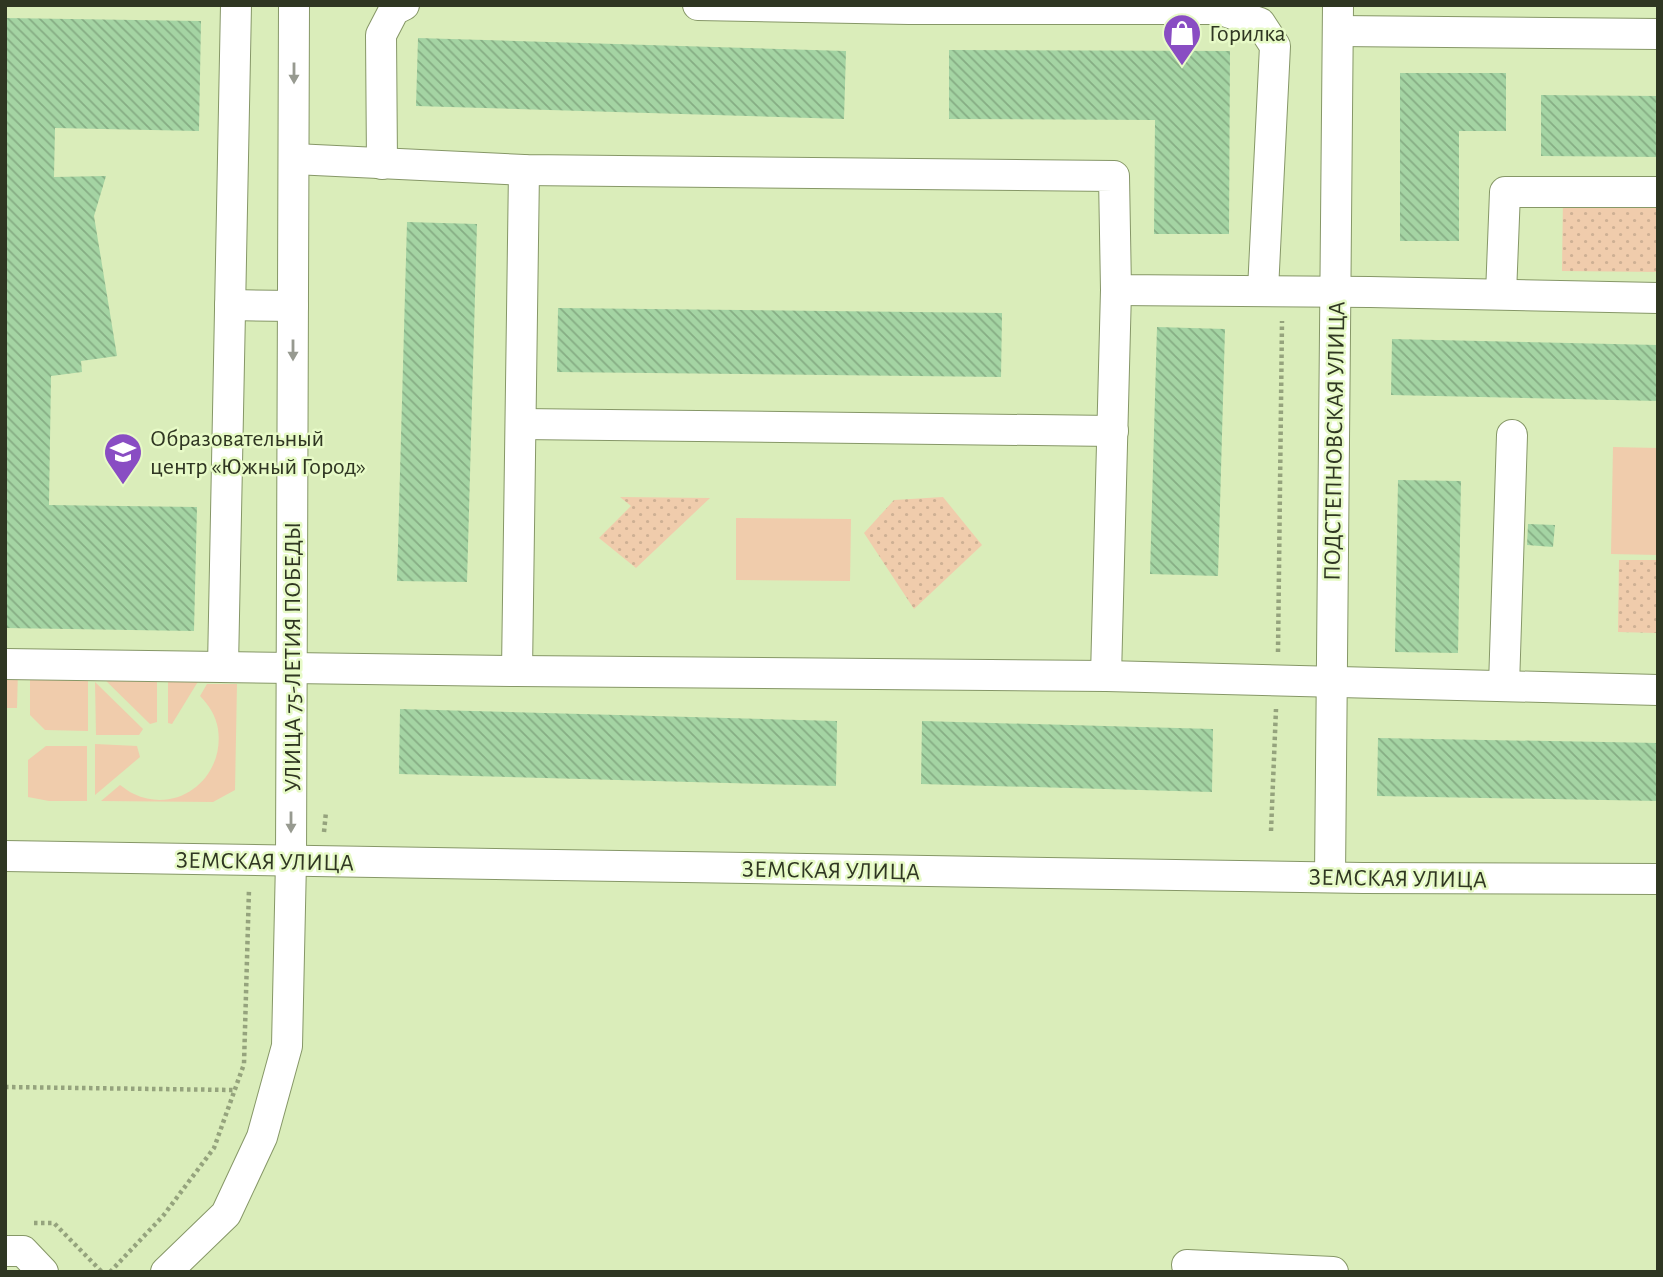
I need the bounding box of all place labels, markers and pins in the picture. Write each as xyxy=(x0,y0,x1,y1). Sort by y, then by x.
shop icon: Горилка xyxy=(1161,12,1203,67)
place label: Горилка xyxy=(1209,22,1286,46)
place label: Образовательный центр «Южный Город» xyxy=(150,427,366,479)
school or university icon: Образовательный центр «Южный Город» xyxy=(102,431,144,486)

